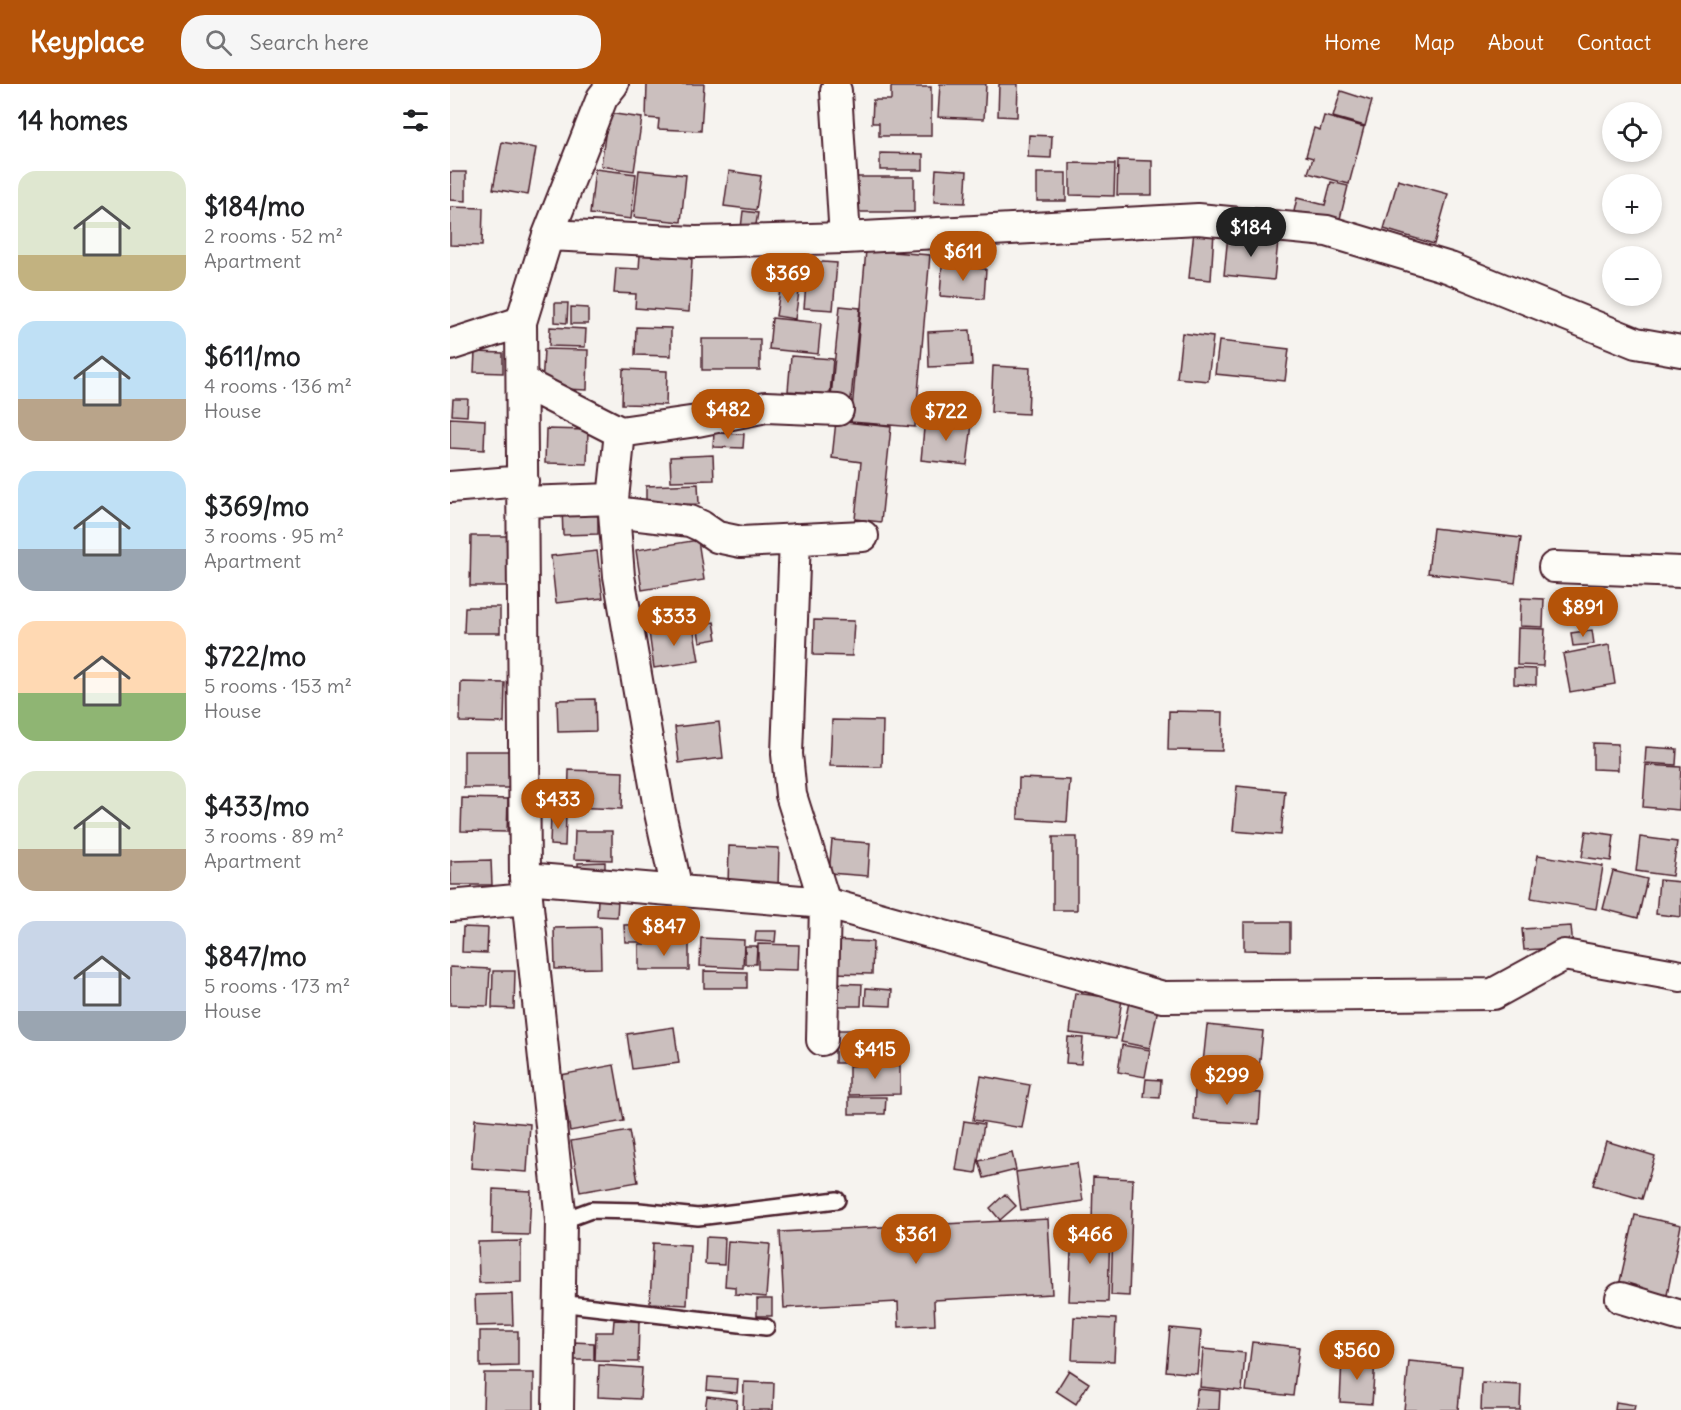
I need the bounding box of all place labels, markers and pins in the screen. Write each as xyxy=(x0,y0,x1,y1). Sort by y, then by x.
pin: $184 xyxy=(1215,207,1287,258)
pin: $611 xyxy=(927,231,999,282)
pin: $369 xyxy=(752,253,824,304)
pin: $482 xyxy=(692,389,764,440)
pin: $722 xyxy=(910,391,982,442)
pin: $891 xyxy=(1547,587,1619,638)
pin: $333 xyxy=(638,596,710,647)
pin: $433 xyxy=(522,779,594,830)
pin: $847 xyxy=(628,906,700,957)
pin: $415 xyxy=(839,1029,911,1080)
pin: $299 xyxy=(1191,1055,1263,1106)
pin: $361 xyxy=(880,1214,952,1265)
pin: $466 xyxy=(1054,1214,1126,1265)
pin: $560 xyxy=(1321,1330,1393,1381)

